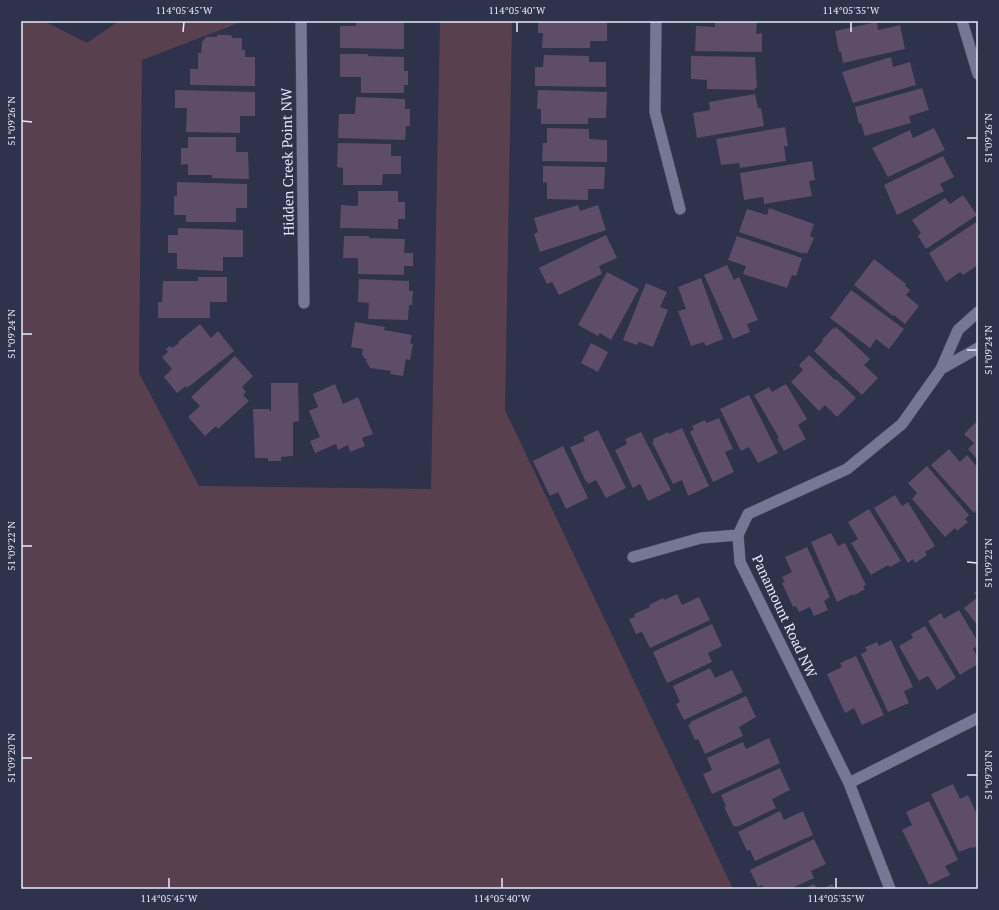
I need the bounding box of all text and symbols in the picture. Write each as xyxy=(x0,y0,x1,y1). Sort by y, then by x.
text: 114°05'45"W xyxy=(156,4,213,17)
text: 114°05'40"W xyxy=(489,4,546,17)
text: 114°05'35"W xyxy=(823,4,880,17)
street label: Hidden Creek Point NW xyxy=(276,87,298,236)
text: 51°09'26"N xyxy=(5,96,18,146)
text: 51°09'26"N xyxy=(982,113,995,163)
text: 51°09'24"N xyxy=(5,309,18,359)
text: 51°09'24"N xyxy=(982,325,995,375)
text: 51°09'22"N xyxy=(5,521,18,571)
text: 51°09'22"N xyxy=(982,538,995,588)
street label: Panamount Road NW xyxy=(748,551,822,681)
text: 51°09'20"N xyxy=(5,733,18,783)
text: 51°09'20"N xyxy=(982,750,995,800)
text: 114°05'45"W xyxy=(141,892,198,905)
text: 114°05'40"W xyxy=(474,892,531,905)
text: 114°05'35"W xyxy=(808,892,865,905)

